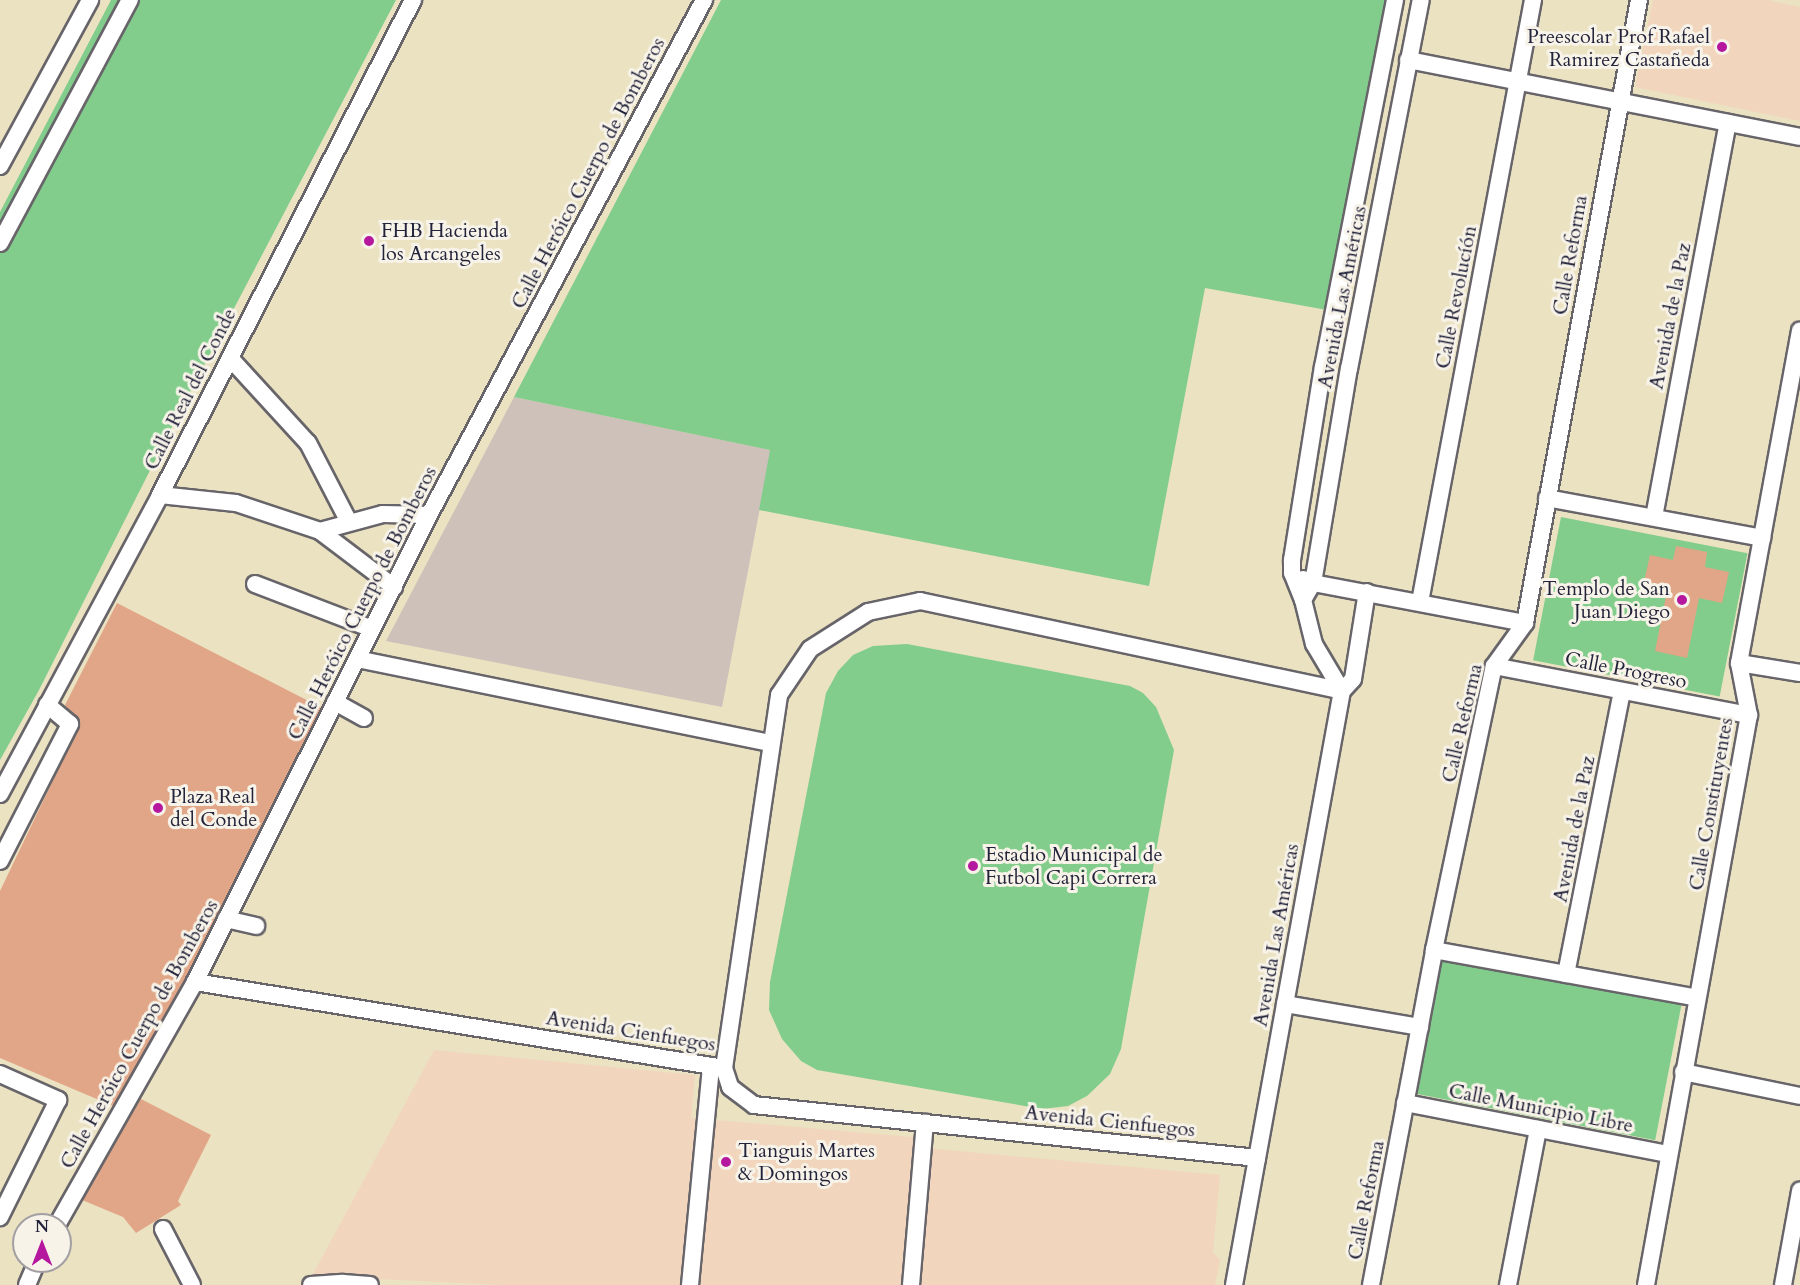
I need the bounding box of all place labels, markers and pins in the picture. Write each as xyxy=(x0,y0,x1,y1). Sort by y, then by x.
place label: Preescolar Prof Rafael Ramirez Castañeda xyxy=(1527,24,1710,71)
marker: Preescolar Prof Rafael Ramirez Castañeda xyxy=(1715,40,1729,54)
place label: FHB Hacienda los Arcangeles xyxy=(381,218,508,265)
marker: FHB Hacienda los Arcangeles xyxy=(362,234,376,248)
place label: Templo de San Juan Diego xyxy=(1542,576,1670,623)
marker: Templo de San Juan Diego xyxy=(1675,593,1689,607)
place label: Plaza Real del Conde xyxy=(170,784,257,831)
marker: Plaza Real del Conde xyxy=(151,801,165,815)
place label: Estadio Municipal de Futbol Capi Correra xyxy=(985,843,1162,890)
marker: Estadio Municipal de Futbol Capi Correra xyxy=(966,859,980,873)
place label: Tianguis Martes & Domingos xyxy=(738,1138,875,1185)
marker: Tianguis Martes & Domingos xyxy=(719,1155,733,1169)

